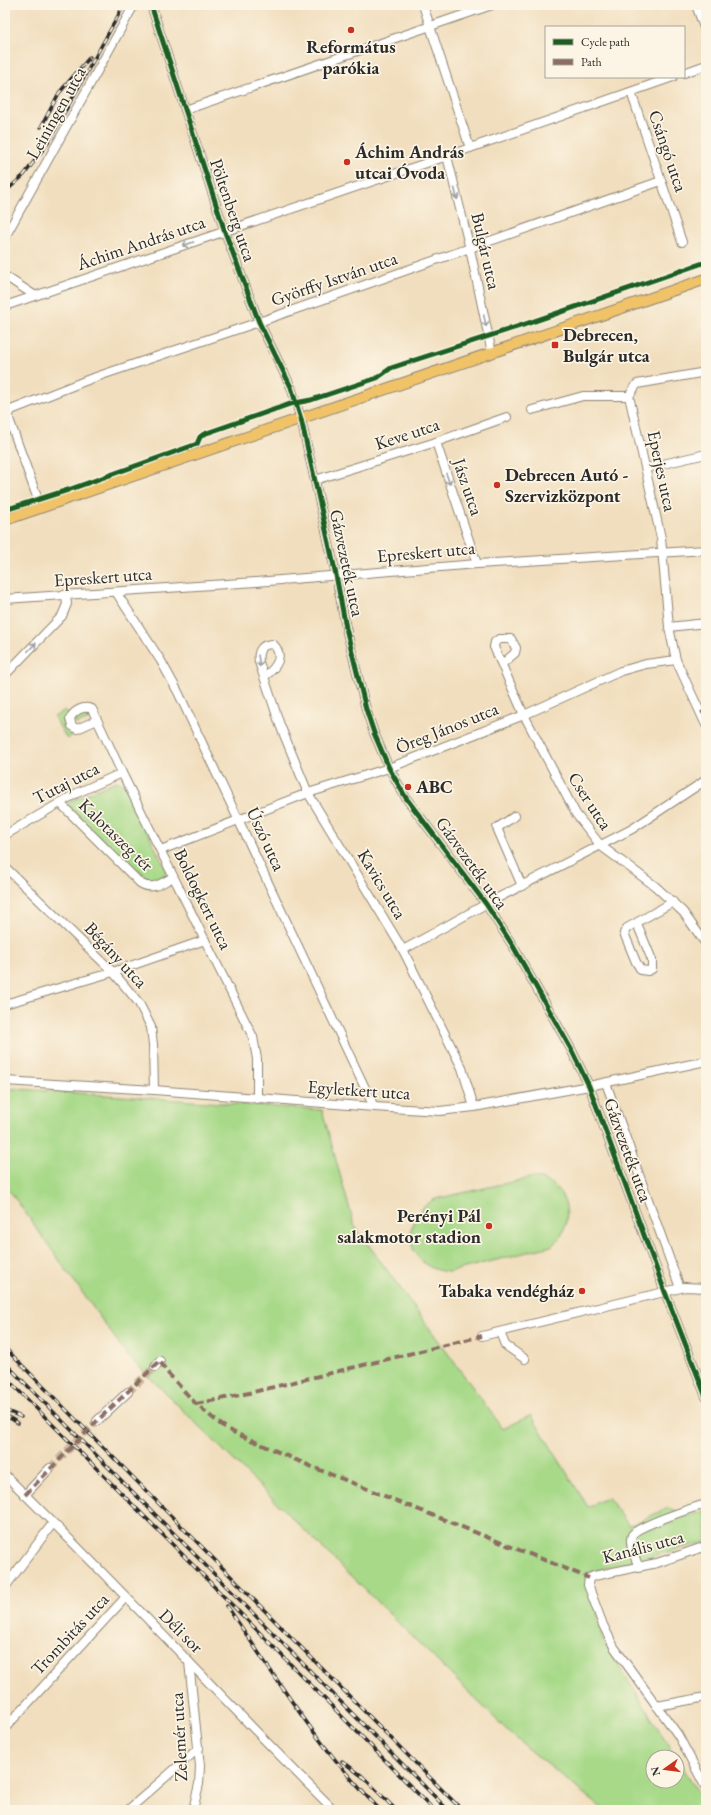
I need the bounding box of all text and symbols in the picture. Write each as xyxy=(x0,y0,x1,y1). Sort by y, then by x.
marker: Református parókia xyxy=(346,25,356,35)
legend xyxy=(545,26,685,78)
text: Cycle path xyxy=(581,34,630,50)
place label: Református parókia xyxy=(306,35,396,79)
text: Path xyxy=(581,54,602,70)
street label: Leiningen utca xyxy=(21,62,91,163)
street label: Csángó utca xyxy=(644,107,693,196)
place label: Áchim András utcai Óvoda xyxy=(354,140,464,184)
street label: Pöltenberg utca xyxy=(205,155,262,265)
marker: Áchim András utcai Óvoda xyxy=(342,157,352,167)
one-way arrow xyxy=(453,187,460,200)
street label: Áchim András utca xyxy=(73,210,209,276)
street label: Bulgár utca xyxy=(466,210,507,292)
one-way arrow xyxy=(182,241,194,249)
street label: Györffy István utca xyxy=(268,246,401,311)
one-way arrow xyxy=(482,314,490,327)
place label: Debrecen, Bulgár utca xyxy=(563,323,650,367)
marker: Debrecen, Bulgár utca xyxy=(550,340,560,350)
street label: Keve utca xyxy=(372,412,443,455)
street label: Eperjes utca xyxy=(643,428,682,514)
street label: Jász utca xyxy=(447,453,489,519)
place label: Debrecen Autó - Szervizközpont xyxy=(505,463,629,507)
one-way arrow xyxy=(445,473,452,486)
marker: Debrecen Autó - Szervizközpont xyxy=(492,480,502,490)
street label: Gázvezeték utca xyxy=(325,507,370,619)
street label: Epreskert utca xyxy=(376,536,477,567)
street label: Epreskert utca xyxy=(53,562,154,591)
one-way arrow xyxy=(27,642,37,652)
one-way arrow xyxy=(255,654,263,667)
street label: Öreg János utca xyxy=(392,696,502,759)
street label: Tutaj utca xyxy=(29,756,103,809)
street label: Cser utca xyxy=(563,767,618,835)
place label: ABC xyxy=(415,775,453,798)
marker: ABC xyxy=(403,782,413,792)
street label: Kalotaszeg tér xyxy=(74,793,159,876)
street label: Úszó utca xyxy=(242,803,292,875)
street label: Gázvezeték utca xyxy=(431,812,514,914)
street label: Boldogkert utca xyxy=(169,845,238,954)
street label: Kavics utca xyxy=(353,845,413,924)
street label: Bégány utca xyxy=(80,917,153,993)
street label: Egyletkert utca xyxy=(307,1074,412,1105)
street label: Gázvezeték utca xyxy=(599,1095,658,1206)
place label: Perényi Pál salakmotor stadion xyxy=(337,1204,481,1248)
marker: Perényi Pál salakmotor stadion xyxy=(484,1221,494,1231)
place label: Tabaka vendégház xyxy=(438,1279,574,1302)
marker: Tabaka vendégház xyxy=(577,1286,587,1296)
street label: Kanális utca xyxy=(599,1524,687,1568)
street label: Trombitás utca xyxy=(26,1587,114,1680)
street label: Déli sor xyxy=(154,1604,208,1658)
street label: Zelemér utca xyxy=(165,1691,192,1782)
north arrow xyxy=(645,1749,685,1789)
text: N xyxy=(647,1765,663,1777)

